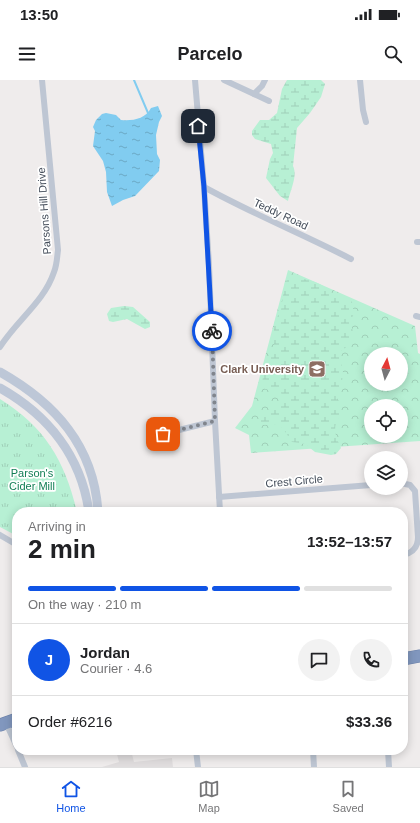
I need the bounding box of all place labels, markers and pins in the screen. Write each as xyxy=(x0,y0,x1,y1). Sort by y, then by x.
pin xyxy=(181,109,215,143)
school or university icon: Clark University xyxy=(307,359,327,379)
place label: Clark University xyxy=(220,363,305,375)
pin xyxy=(146,417,180,451)

